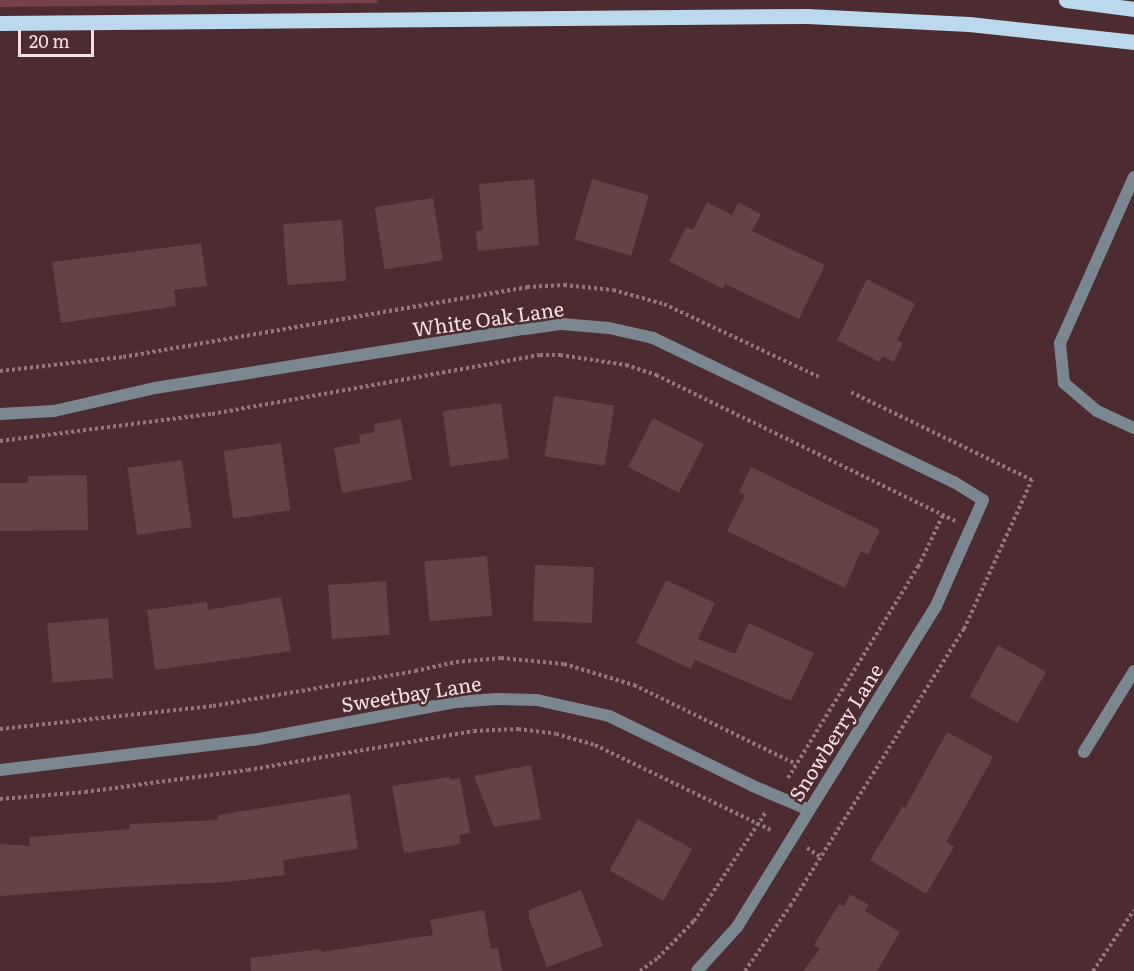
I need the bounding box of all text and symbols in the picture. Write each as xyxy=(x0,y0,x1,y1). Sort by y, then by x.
scale bar xyxy=(21,18,98,56)
text: 20 m xyxy=(29,27,70,54)
street label: White Oak Lane xyxy=(411,296,565,340)
street label: Snowberry Lane xyxy=(783,659,887,805)
street label: Sweetbay Lane xyxy=(339,670,483,716)

